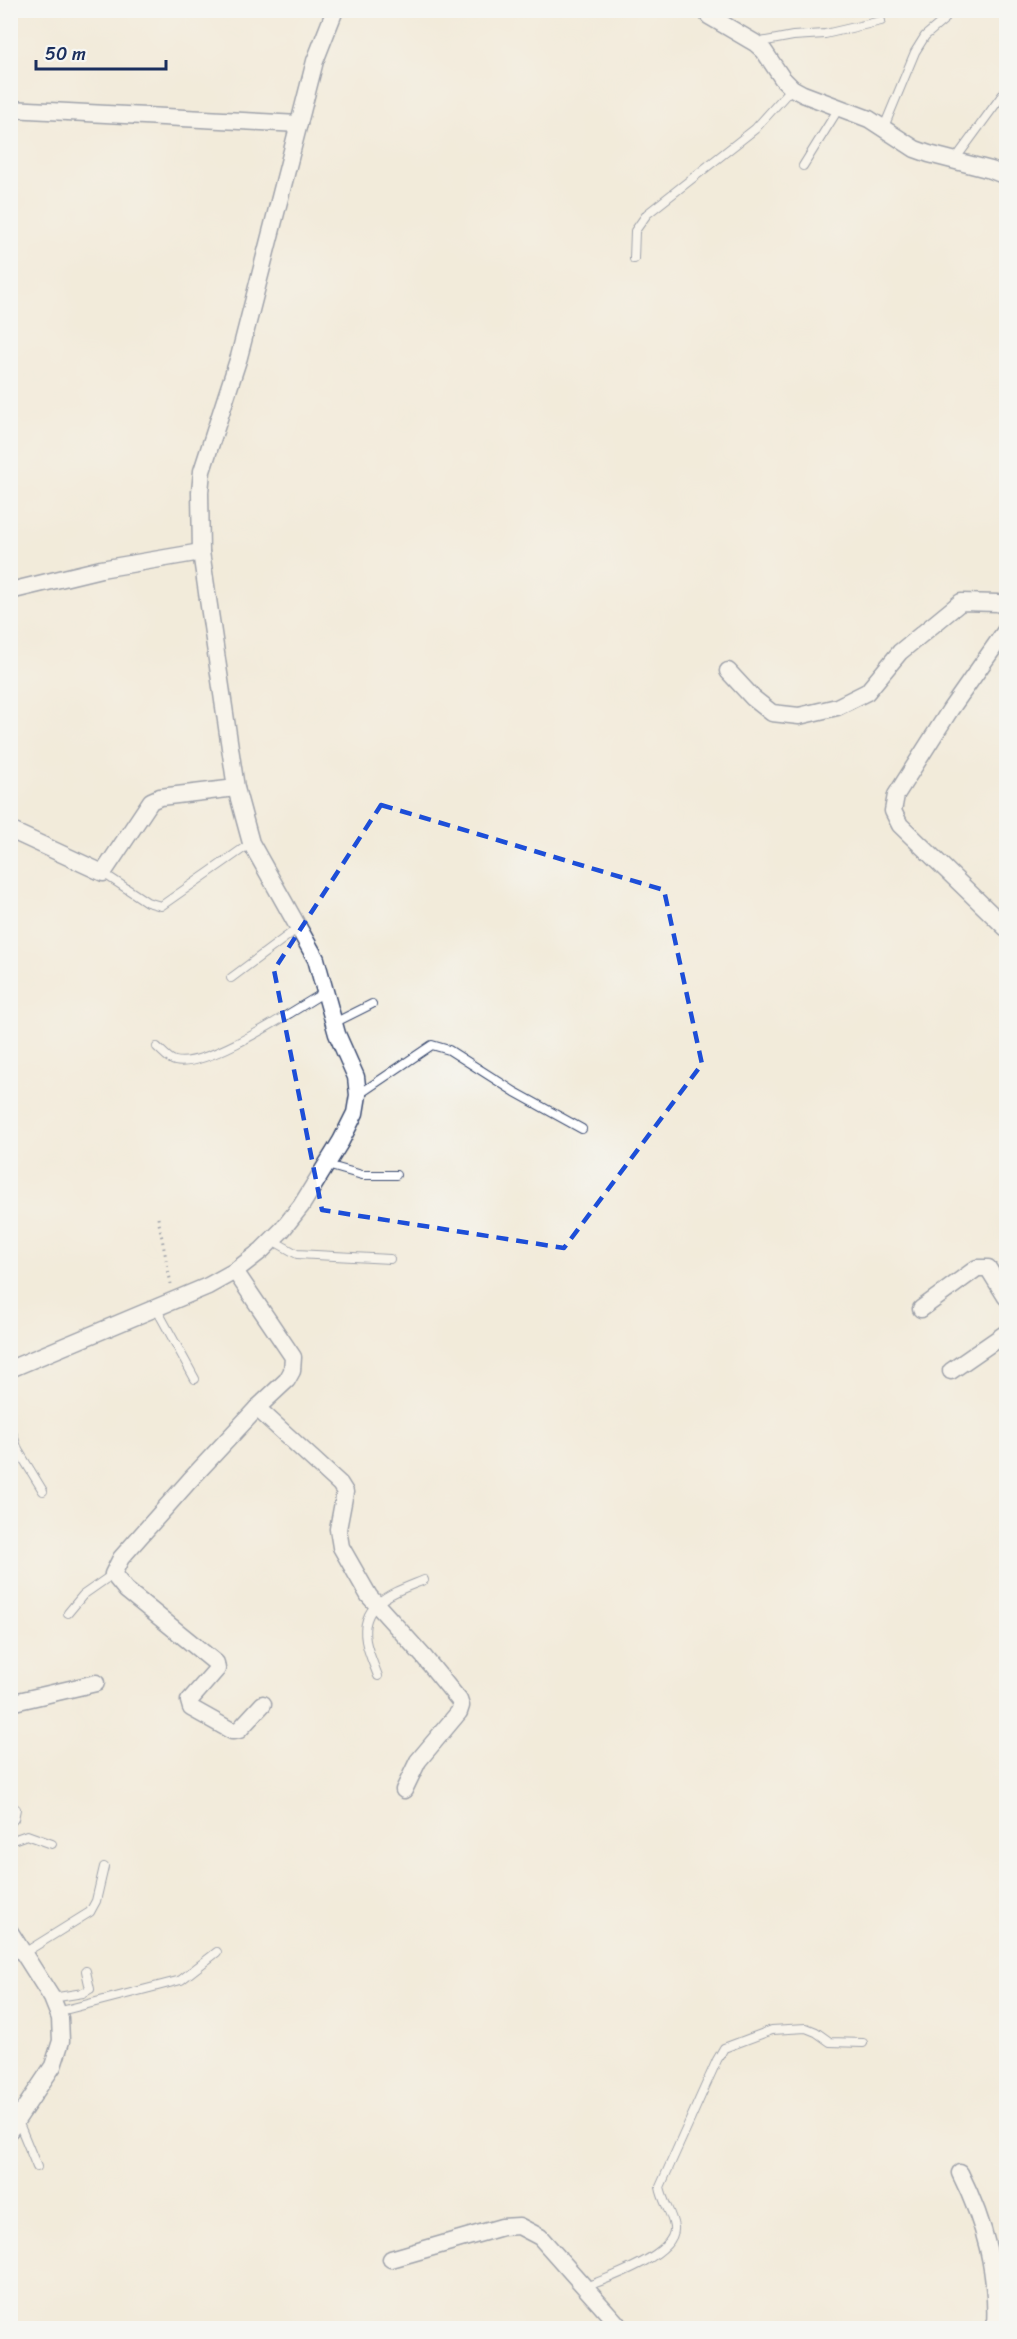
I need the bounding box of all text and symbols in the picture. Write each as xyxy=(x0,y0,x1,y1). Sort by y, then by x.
scale bar xyxy=(36,33,166,71)
text: 50 m xyxy=(45,38,86,70)

